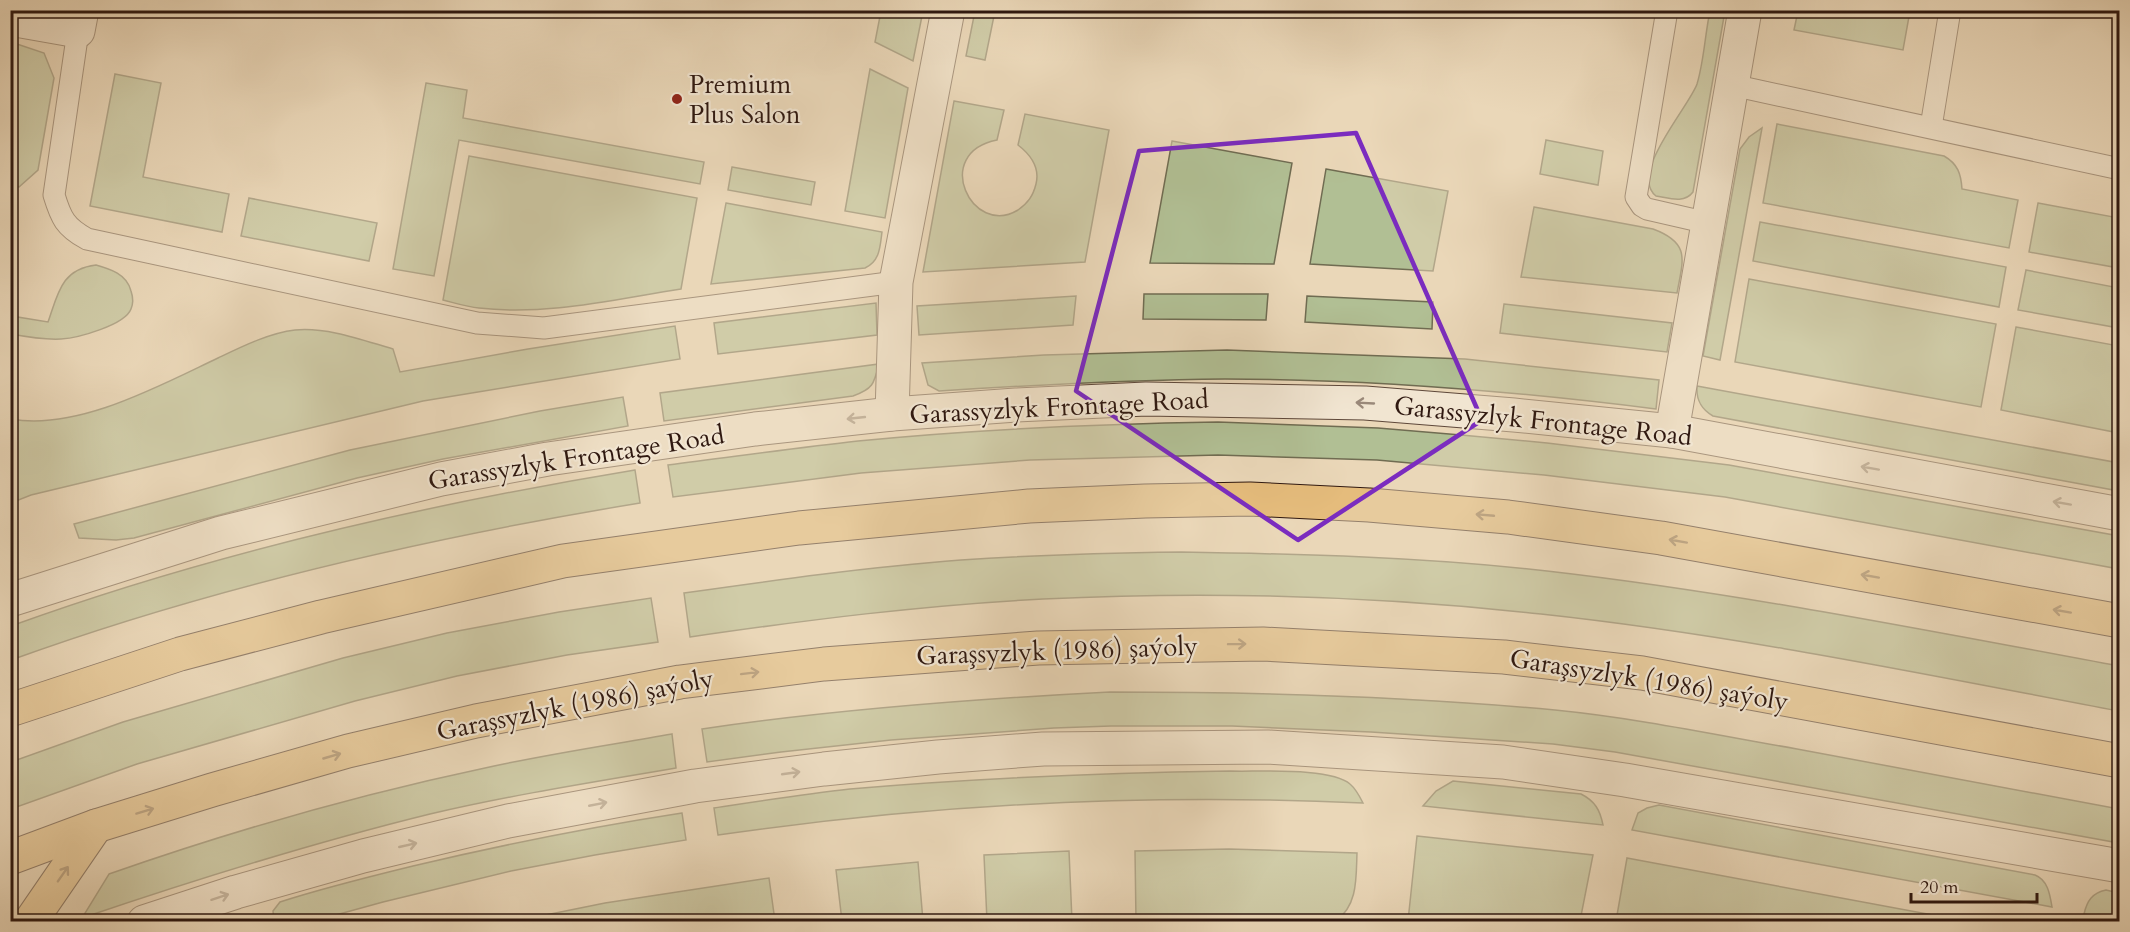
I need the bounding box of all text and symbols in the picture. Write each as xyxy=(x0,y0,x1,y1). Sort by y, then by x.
place label: Premium Plus Salon xyxy=(689,67,801,132)
marker: Premium Plus Salon xyxy=(670,92,684,106)
street label: Garassyzlyk Frontage Road xyxy=(908,382,1210,432)
street label: Garassyzlyk Frontage Road xyxy=(1392,388,1694,454)
one-way arrow xyxy=(1355,397,1375,408)
one-way arrow xyxy=(846,413,866,424)
street label: Garassyzlyk Frontage Road xyxy=(425,417,727,499)
one-way arrow xyxy=(1861,462,1881,473)
one-way arrow xyxy=(2053,497,2072,508)
one-way arrow xyxy=(1475,510,1495,521)
one-way arrow xyxy=(1669,535,1689,546)
one-way arrow xyxy=(1861,570,1880,581)
one-way arrow xyxy=(2053,605,2072,616)
street label: Garaşsyzlyk (1986) şaýoly xyxy=(916,629,1199,673)
one-way arrow xyxy=(1227,639,1247,650)
street label: Garaşsyzlyk (1986) şaýoly xyxy=(1507,641,1791,719)
street label: Garaşsyzlyk (1986) şaýoly xyxy=(433,661,717,749)
one-way arrow xyxy=(739,668,759,679)
one-way arrow xyxy=(322,750,341,761)
one-way arrow xyxy=(780,768,800,779)
one-way arrow xyxy=(588,798,608,809)
one-way arrow xyxy=(135,805,154,816)
one-way arrow xyxy=(398,839,417,851)
one-way arrow xyxy=(57,866,69,882)
scale bar xyxy=(1911,866,2037,904)
text: 20 m xyxy=(1920,875,1959,900)
one-way arrow xyxy=(210,891,229,902)

